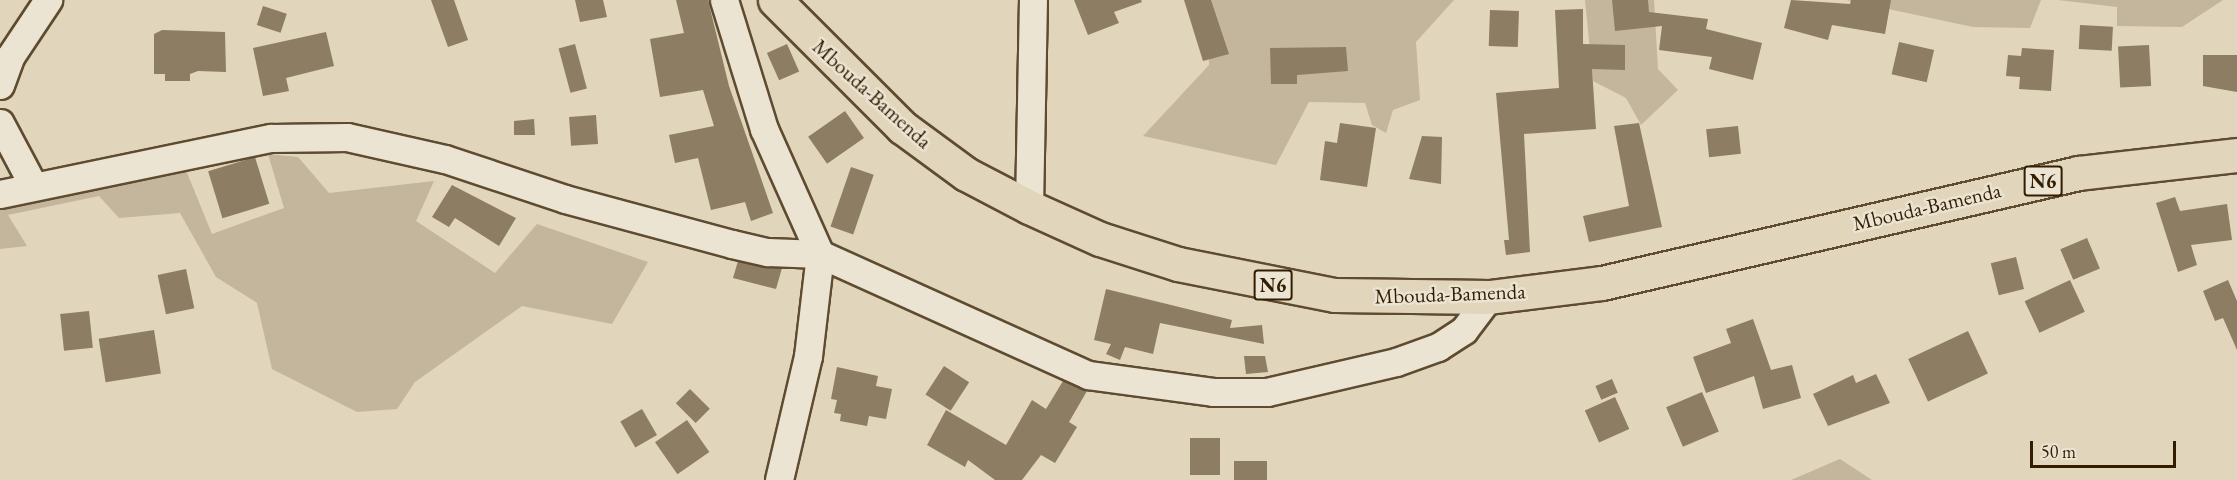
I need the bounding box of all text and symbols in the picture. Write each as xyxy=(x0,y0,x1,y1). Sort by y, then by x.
street label: Mbouda-Bamenda xyxy=(807,34,937,154)
road number: N6 xyxy=(2024,164,2062,198)
street label: Mbouda-Bamenda xyxy=(1850,178,2004,236)
road number: N6 xyxy=(1254,268,1292,302)
street label: Mbouda-Bamenda xyxy=(1374,279,1526,309)
scale bar xyxy=(2033,429,2178,467)
text: 50 m xyxy=(2041,440,2076,463)

